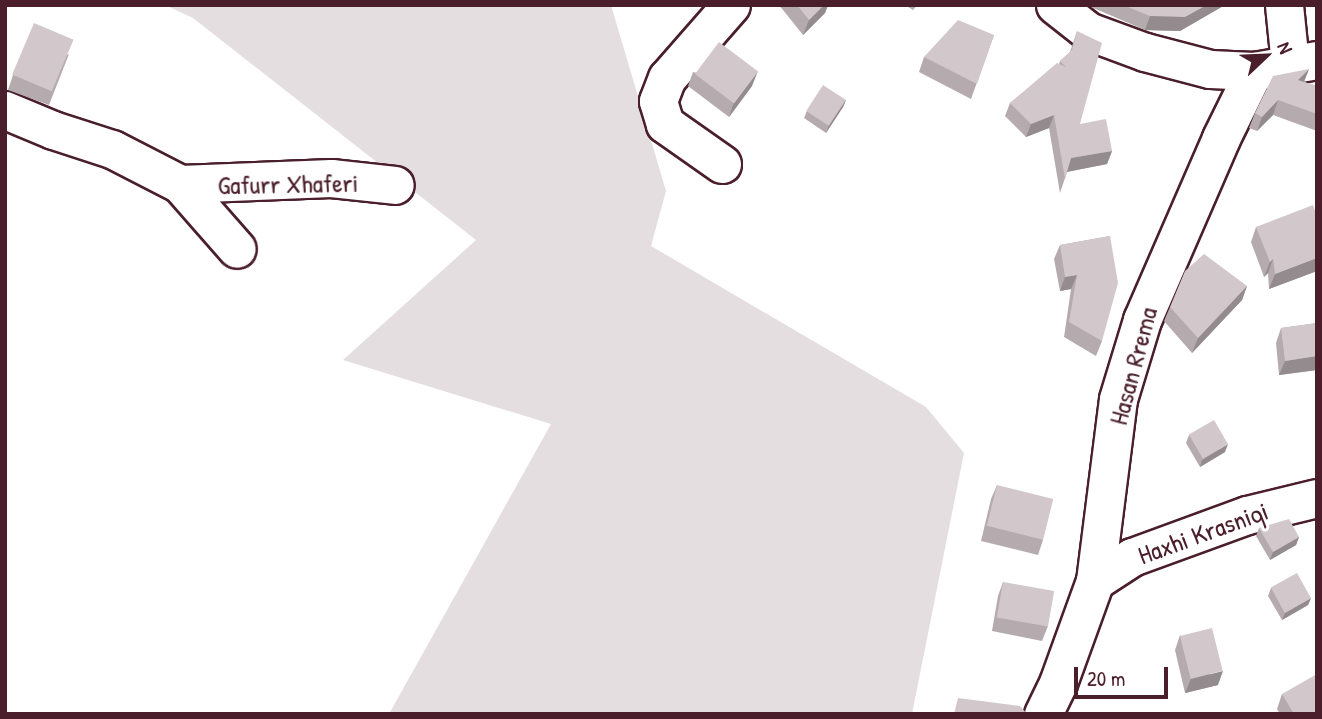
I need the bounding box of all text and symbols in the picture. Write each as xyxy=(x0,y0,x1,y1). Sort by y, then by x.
north arrow xyxy=(1231,21,1301,91)
text: N xyxy=(1271,38,1299,58)
street label: Gafurr Xhaferi xyxy=(217,167,359,201)
street label: Hasan Rrema xyxy=(1102,304,1164,428)
street label: Haxhi Krasniqi xyxy=(1134,495,1272,571)
scale bar xyxy=(1077,652,1172,696)
text: 20 m xyxy=(1087,664,1125,693)

